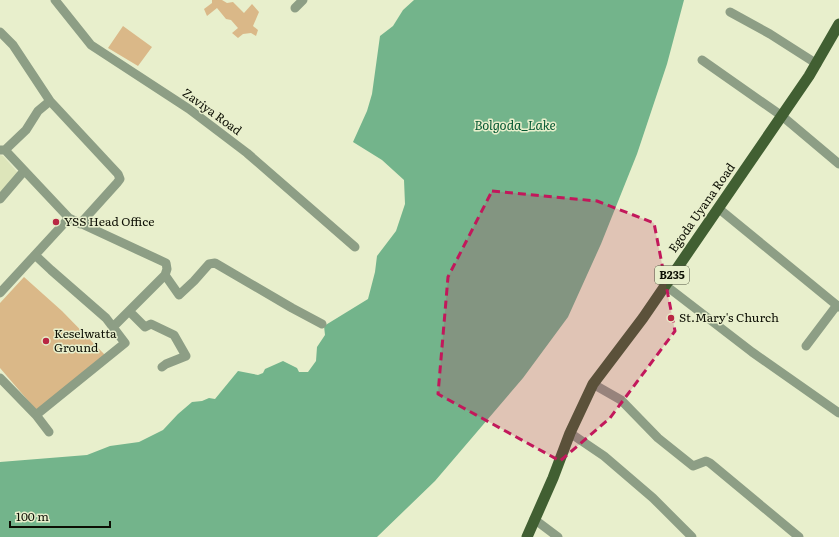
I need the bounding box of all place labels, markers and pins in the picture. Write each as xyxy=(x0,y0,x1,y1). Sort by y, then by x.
place label: YSS Head Office xyxy=(64,212,154,230)
marker: YSS Head Office xyxy=(51,217,61,227)
place label: St.Mary's Church xyxy=(679,308,779,326)
marker: St.Mary's Church xyxy=(666,313,676,323)
place label: Keselwatta Ground xyxy=(54,324,117,356)
marker: Keselwatta Ground xyxy=(41,336,51,346)

